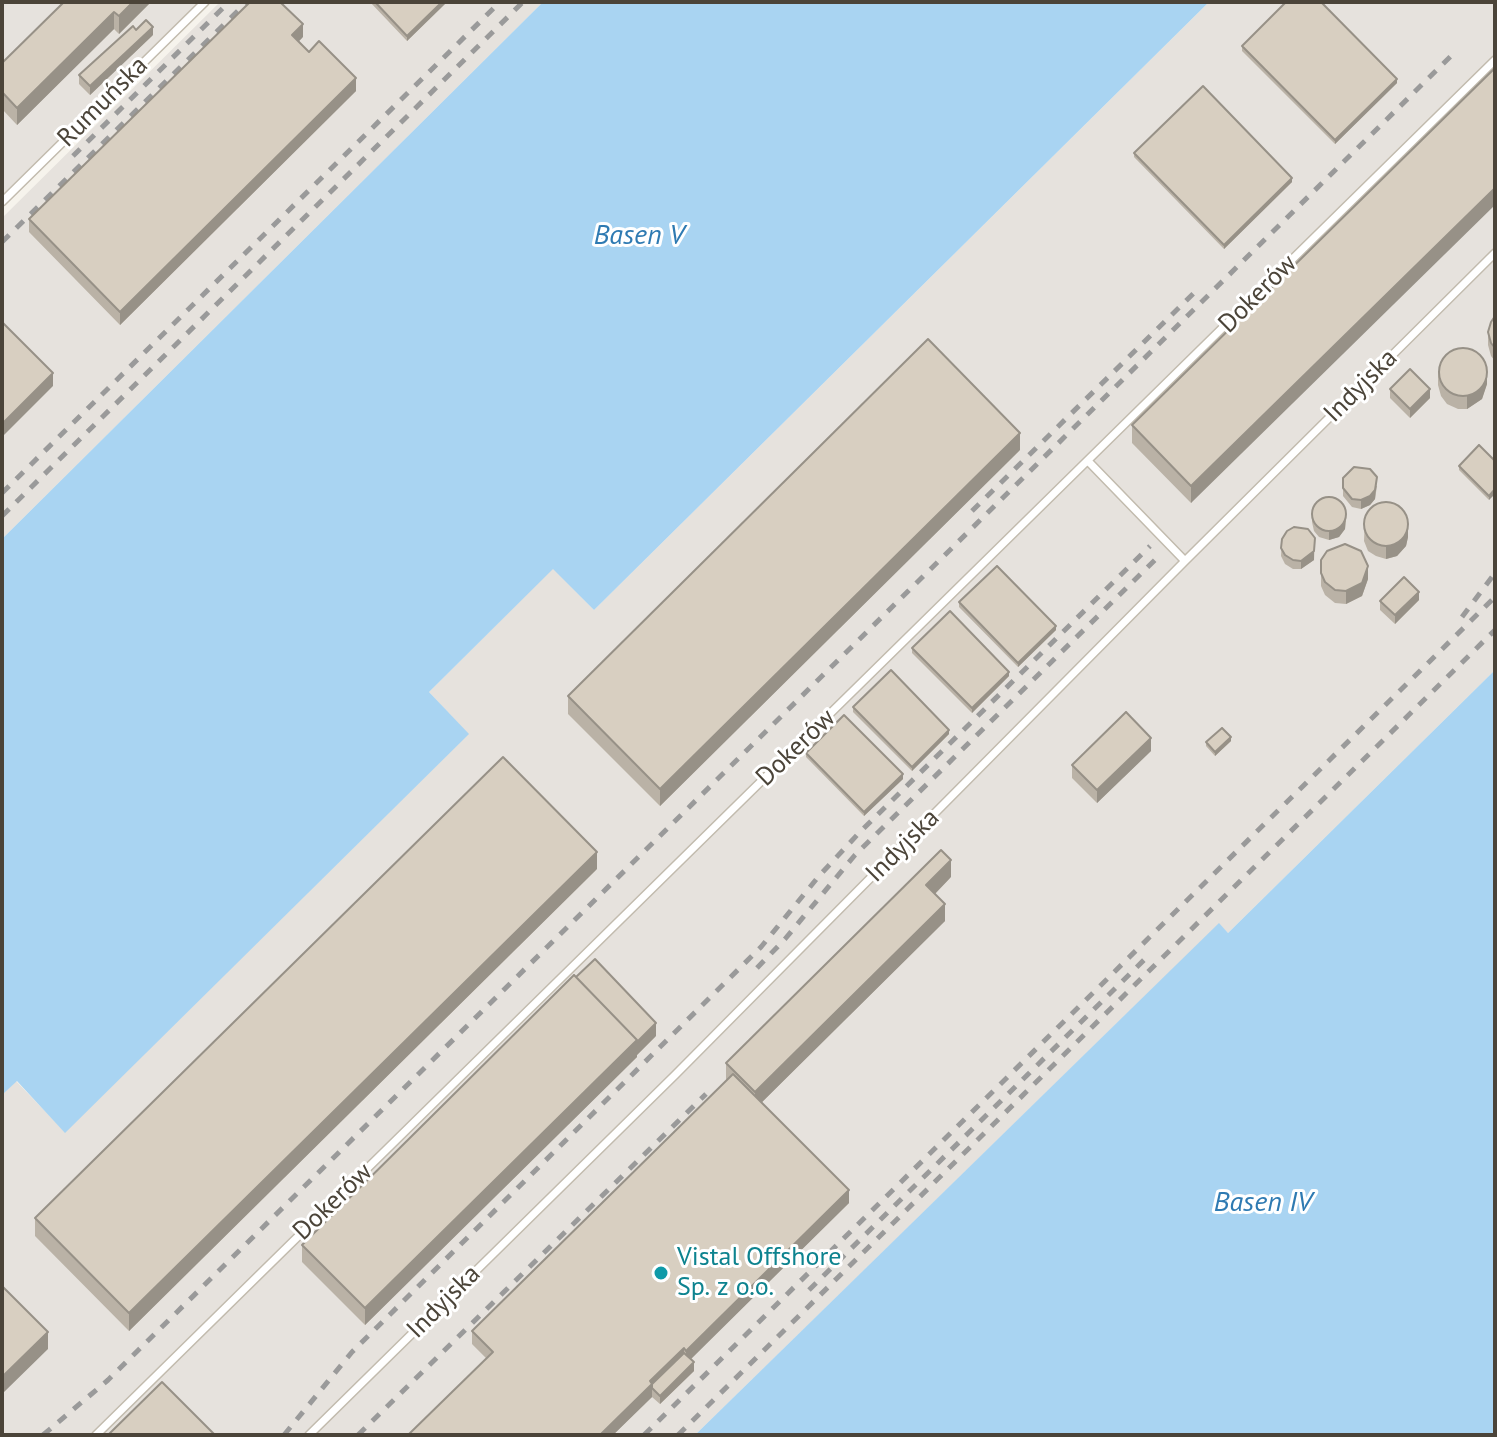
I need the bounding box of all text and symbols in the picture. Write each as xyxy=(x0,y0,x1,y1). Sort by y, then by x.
street label: Rumuńska xyxy=(51,50,155,154)
water label: Basen V xyxy=(594,219,684,253)
street label: Dokerów xyxy=(1212,248,1304,340)
street label: Indyjska xyxy=(1318,343,1404,429)
street label: Dokerów xyxy=(750,703,842,793)
street label: Indyjska xyxy=(860,803,946,889)
street label: Dokerów xyxy=(287,1157,379,1247)
water label: Basen IV xyxy=(1214,1186,1312,1220)
place label: Vistal Offshore Sp. z o.o. xyxy=(677,1242,841,1304)
street label: Indyjska xyxy=(401,1259,487,1345)
marker: Vistal Offshore Sp. z o.o. xyxy=(652,1264,670,1282)

